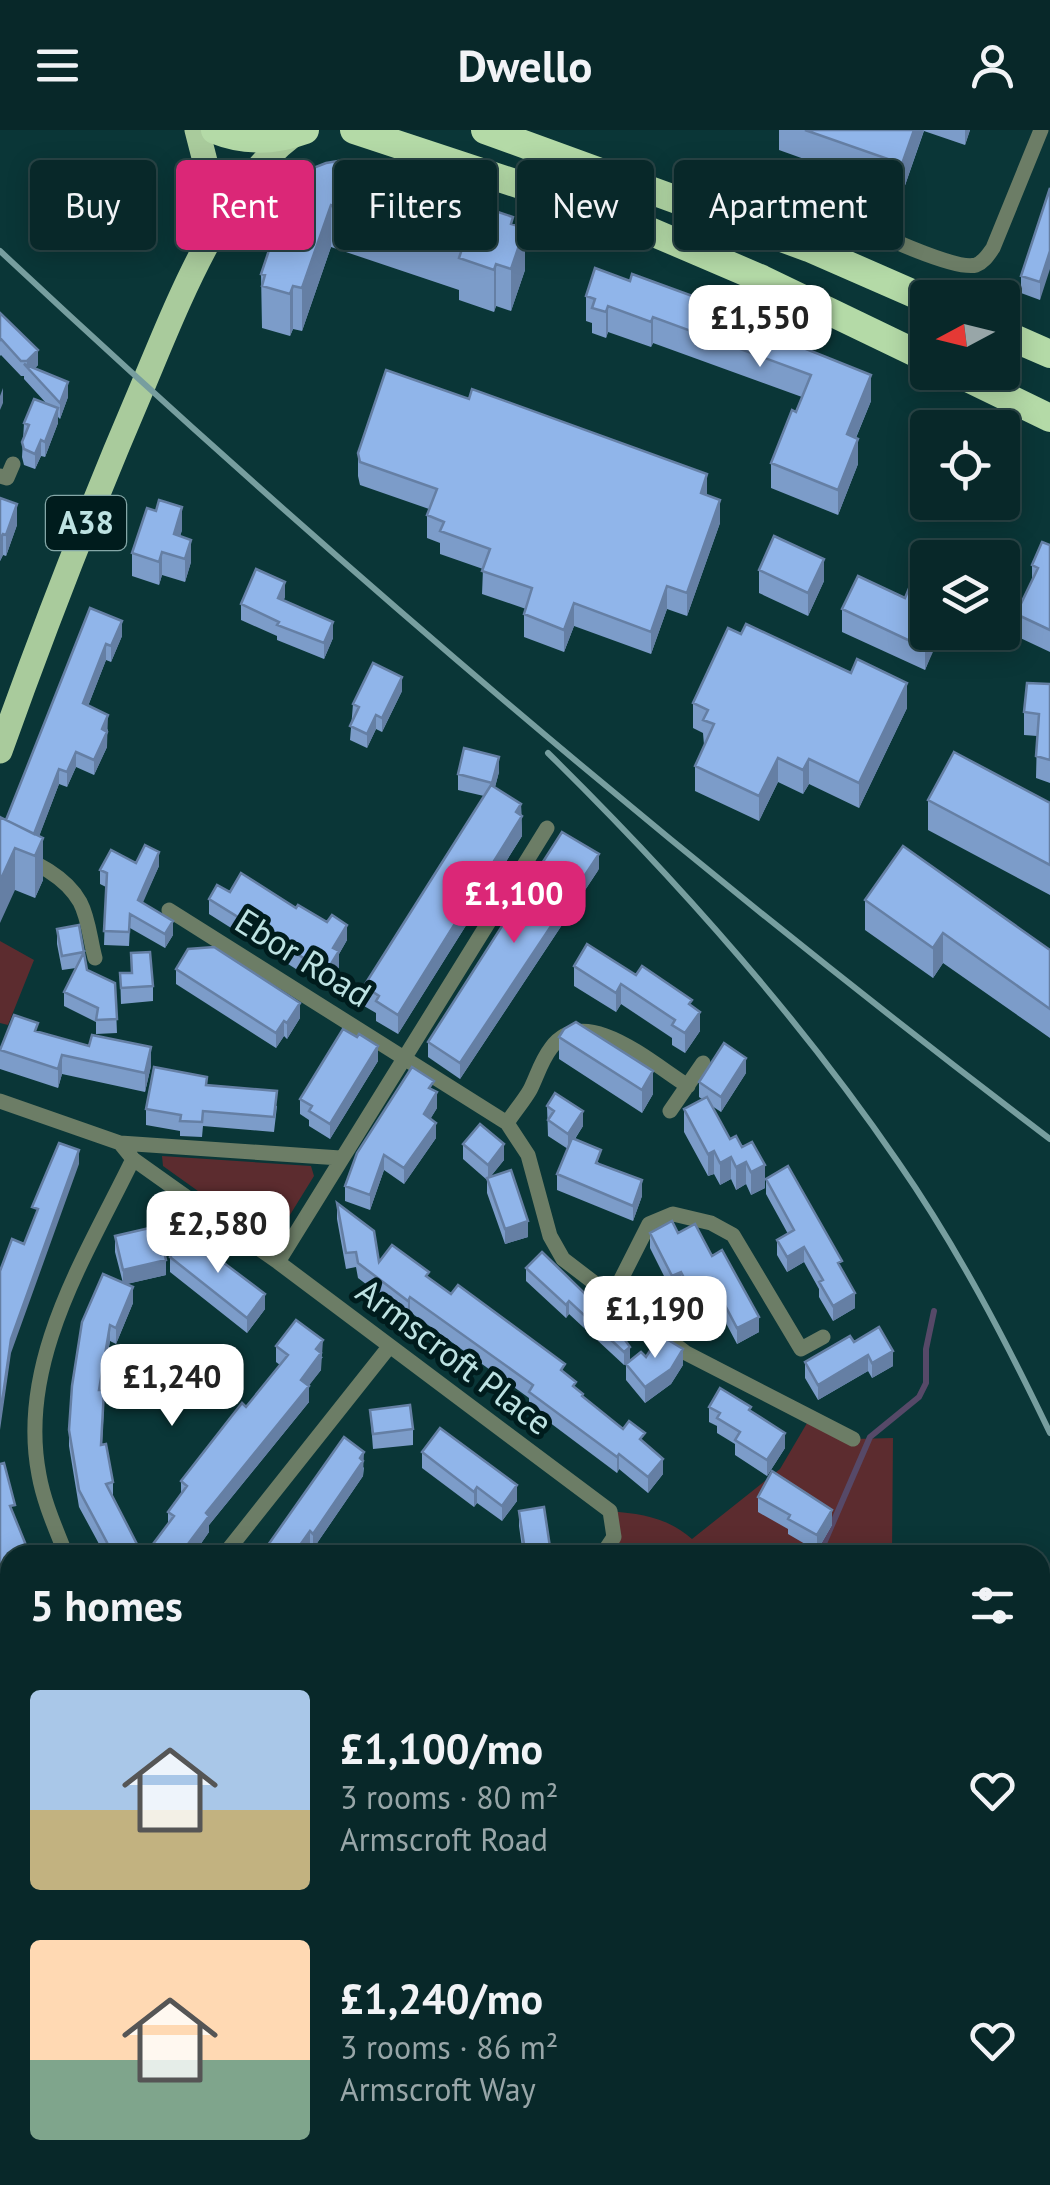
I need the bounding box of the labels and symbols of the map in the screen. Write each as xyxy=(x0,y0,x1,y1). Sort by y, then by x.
north arrow xyxy=(910,280,1020,390)
pin: £1,550 xyxy=(679,285,841,370)
road number: A38 xyxy=(46,496,126,550)
pin: £1,100 xyxy=(433,861,595,946)
street label: Ebor Road xyxy=(227,897,380,1017)
pin: £2,580 xyxy=(137,1191,299,1276)
street label: Armscroft Place xyxy=(348,1268,562,1445)
pin: £1,190 xyxy=(574,1276,736,1361)
pin: £1,240 xyxy=(91,1344,253,1429)

